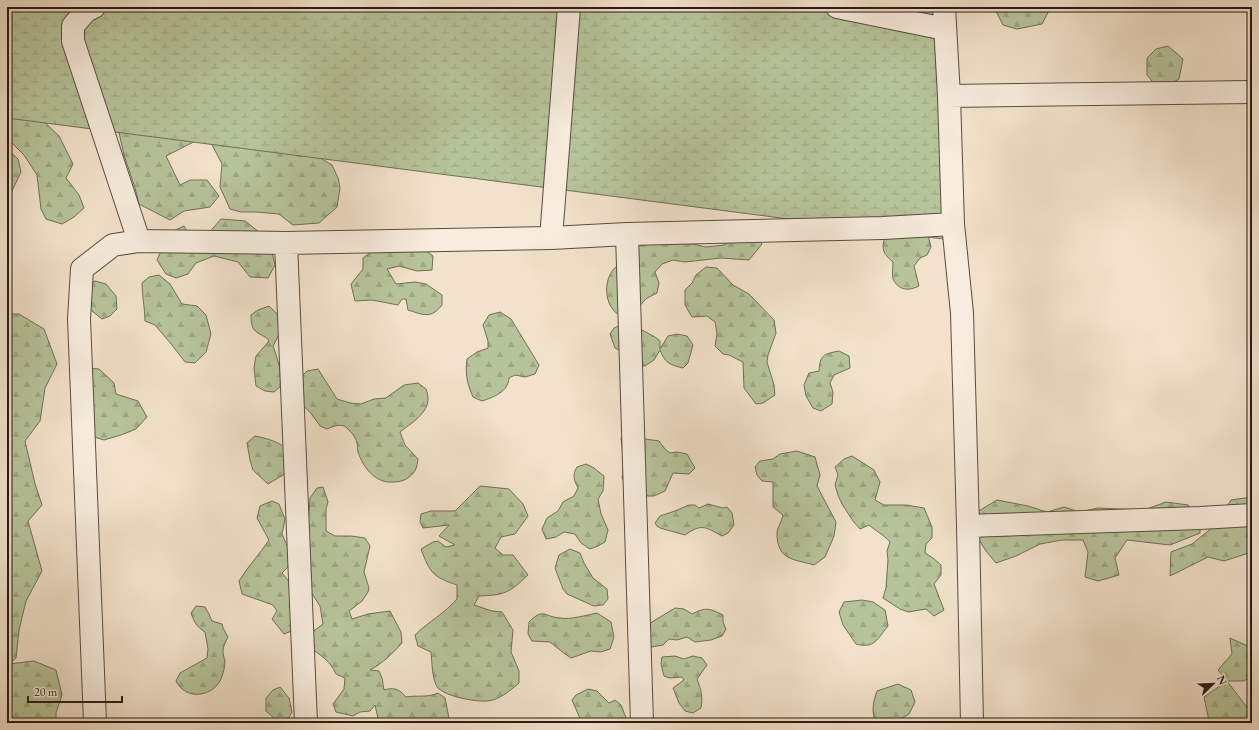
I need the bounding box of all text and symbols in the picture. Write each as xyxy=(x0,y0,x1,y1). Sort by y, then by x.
north arrow xyxy=(1193,664,1233,704)
text: N xyxy=(1214,673,1230,687)
scale bar xyxy=(28,678,122,704)
text: 20 m xyxy=(34,684,58,700)

